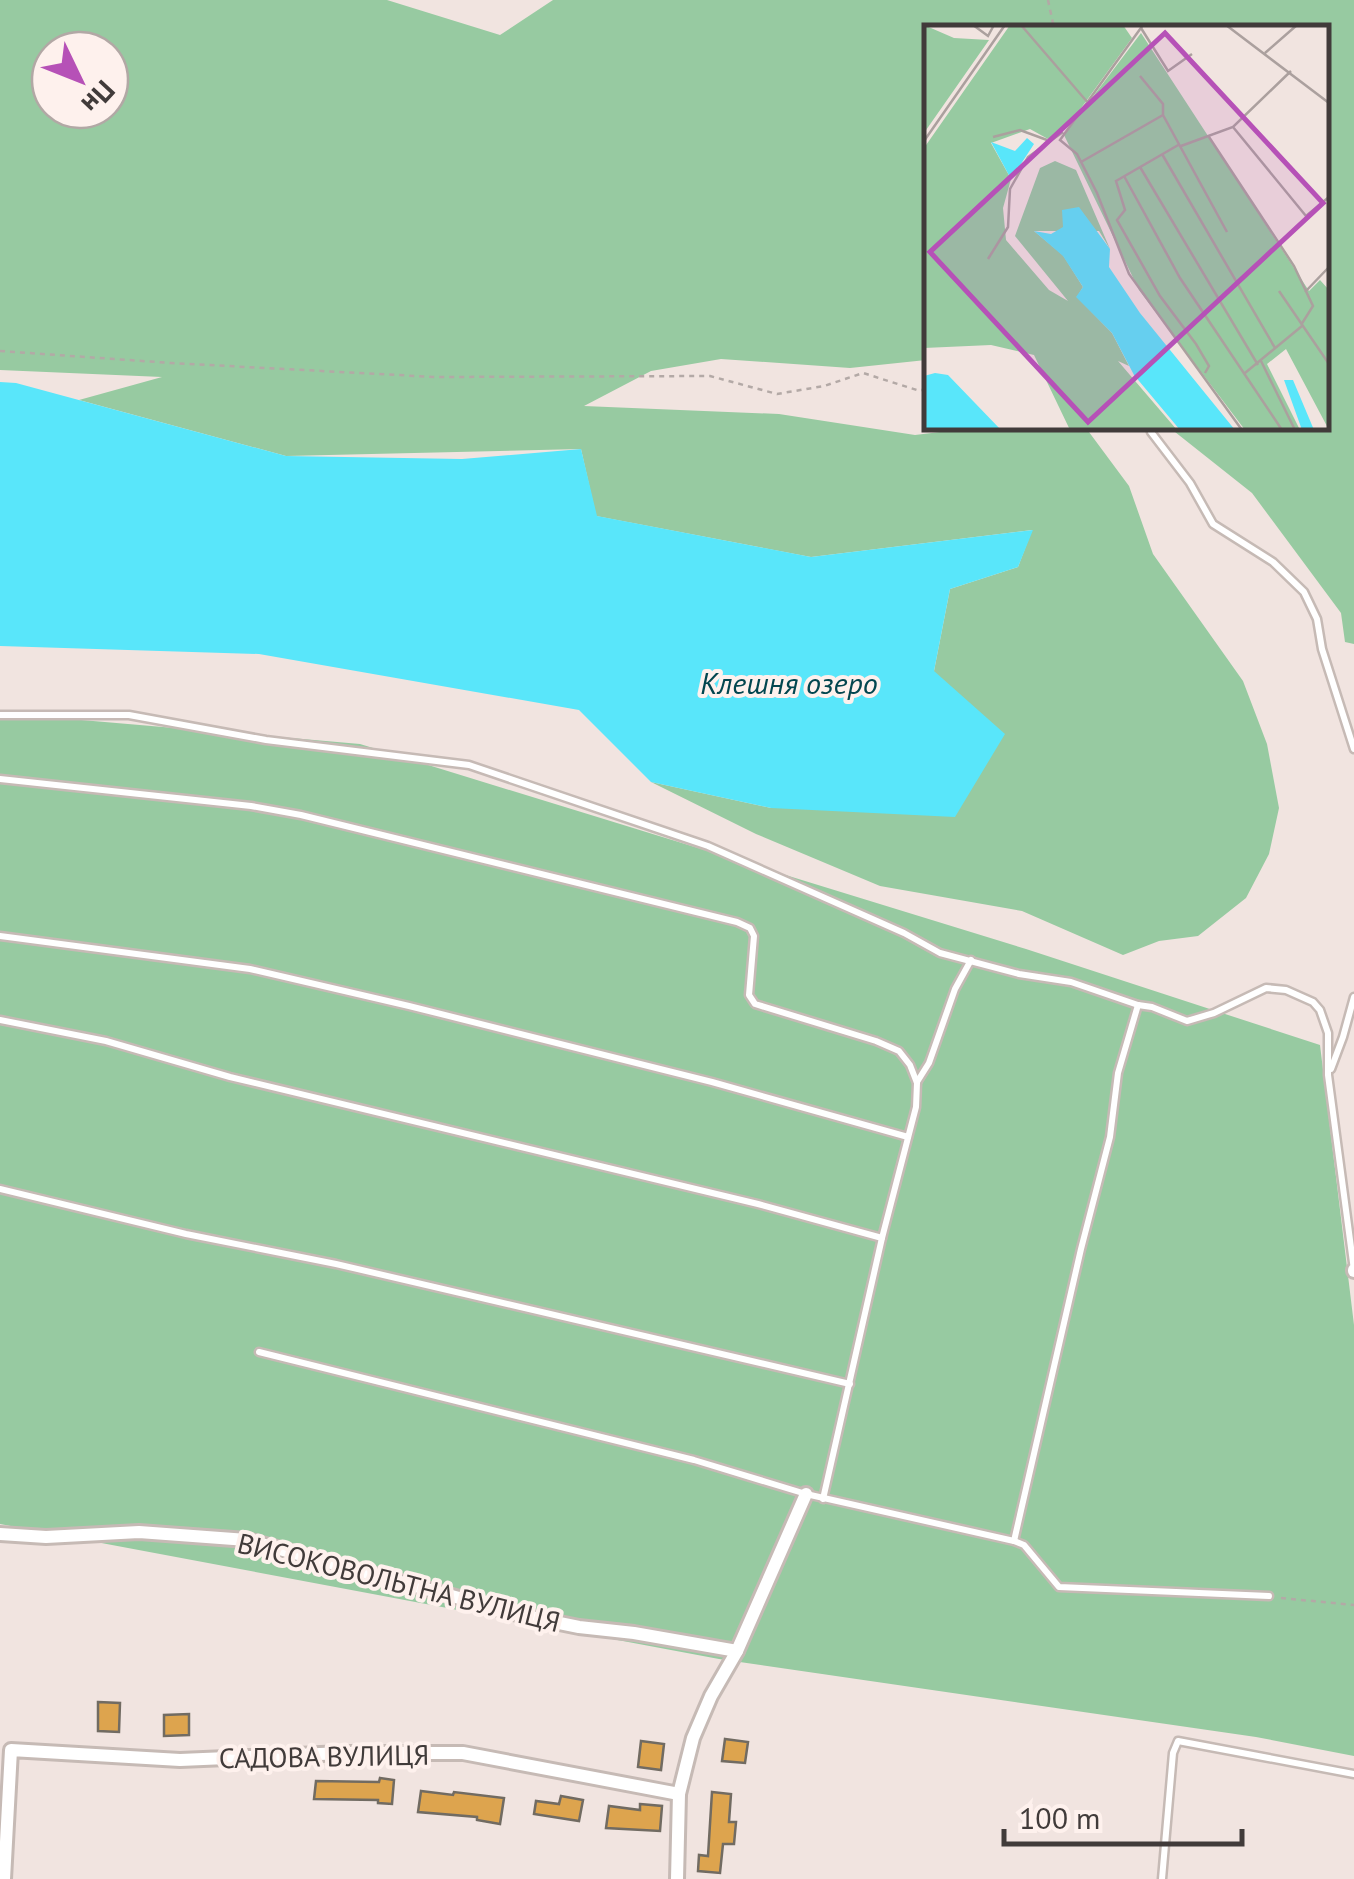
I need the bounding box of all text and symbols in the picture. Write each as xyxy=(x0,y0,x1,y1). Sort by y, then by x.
inset map xyxy=(924,25,1329,430)
north arrow xyxy=(30,30,130,130)
text: Пн xyxy=(74,73,123,122)
water label: Клешня озеро xyxy=(700,663,878,702)
street label: ВИСОКОВОЛЬТНА ВУЛИЦЯ xyxy=(234,1524,564,1640)
street label: САДОВА ВУЛИЦЯ xyxy=(218,1736,430,1776)
scale bar xyxy=(1004,1784,1242,1846)
text: 100 m xyxy=(1019,1798,1100,1837)

